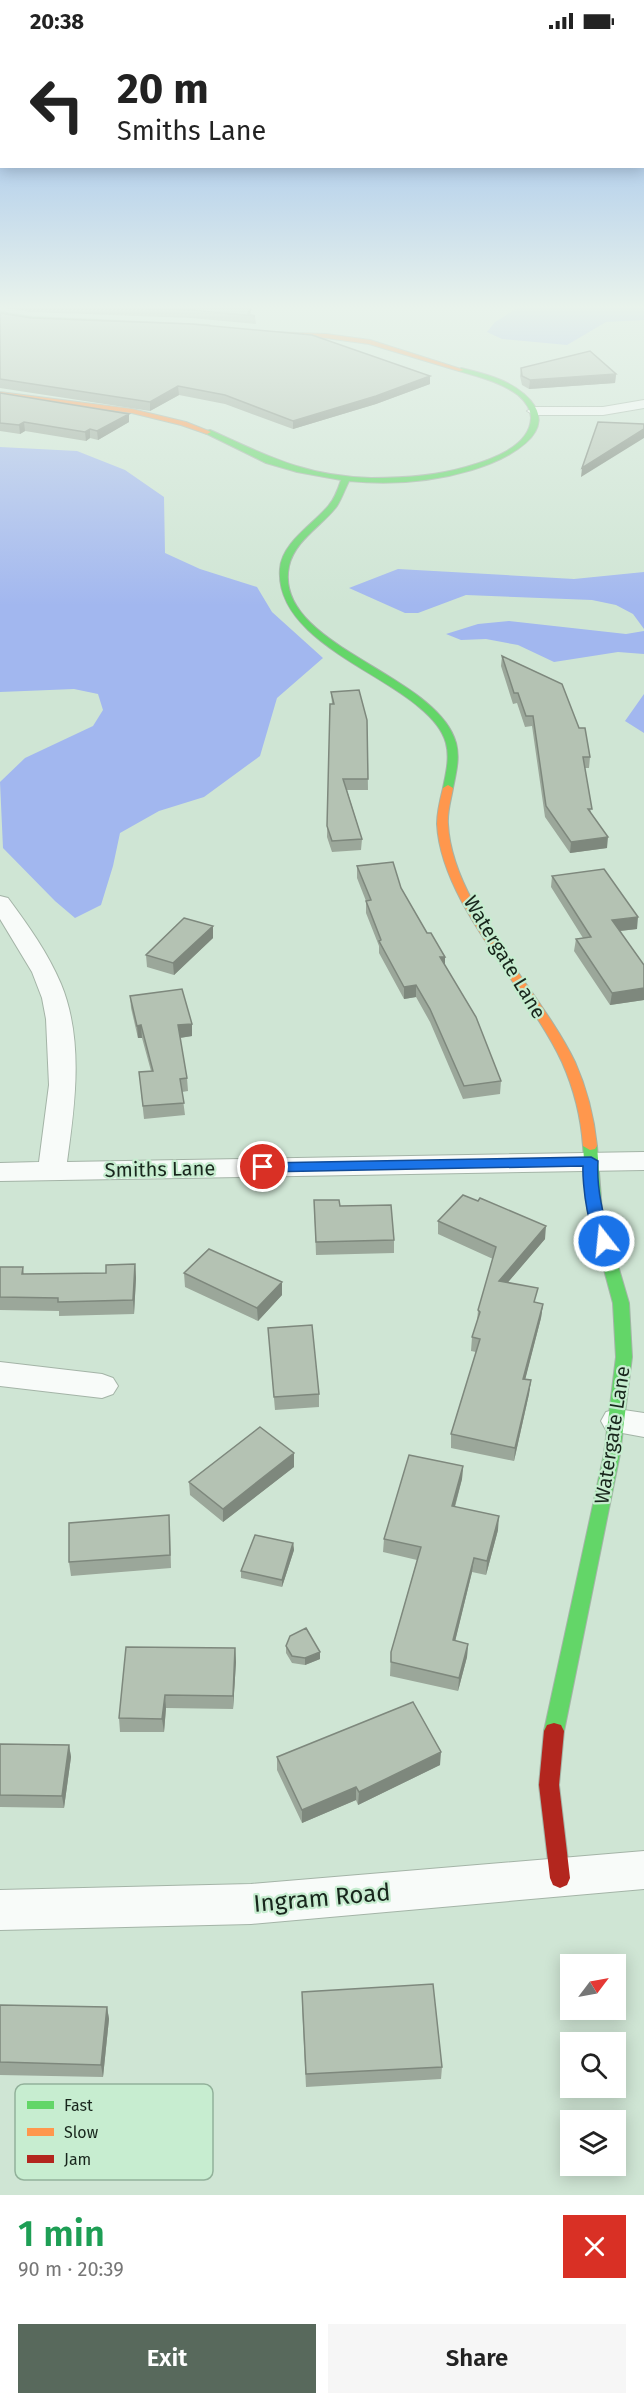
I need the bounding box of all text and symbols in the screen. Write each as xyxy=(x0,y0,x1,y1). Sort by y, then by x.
text: 20:38 xyxy=(30,8,84,35)
text: 20 m xyxy=(117,64,209,114)
icon: left xyxy=(18,66,96,144)
text: Smiths Lane xyxy=(117,115,266,147)
street label: Watergate Lane xyxy=(459,891,551,1023)
pin xyxy=(237,1141,288,1192)
icon: arrive xyxy=(246,1150,279,1183)
street label: Smiths Lane xyxy=(105,1156,215,1182)
position arrow xyxy=(572,1209,636,1273)
street label: Watergate Lane xyxy=(589,1364,635,1506)
street label: Ingram Road xyxy=(252,1878,392,1918)
north arrow xyxy=(560,1954,626,2020)
map controls xyxy=(560,1954,626,2176)
button: search xyxy=(560,2032,626,2098)
legend xyxy=(15,2084,213,2180)
text: Fast xyxy=(64,2096,93,2115)
button: layers xyxy=(560,2110,626,2176)
text: Slow xyxy=(64,2123,99,2142)
text: Jam xyxy=(64,2150,91,2169)
text: 1 min xyxy=(18,2212,105,2256)
button: close xyxy=(563,2215,626,2278)
text: 90 m · 20:39 xyxy=(18,2257,124,2281)
button: Exit xyxy=(18,2324,316,2393)
button: Share xyxy=(328,2324,626,2393)

